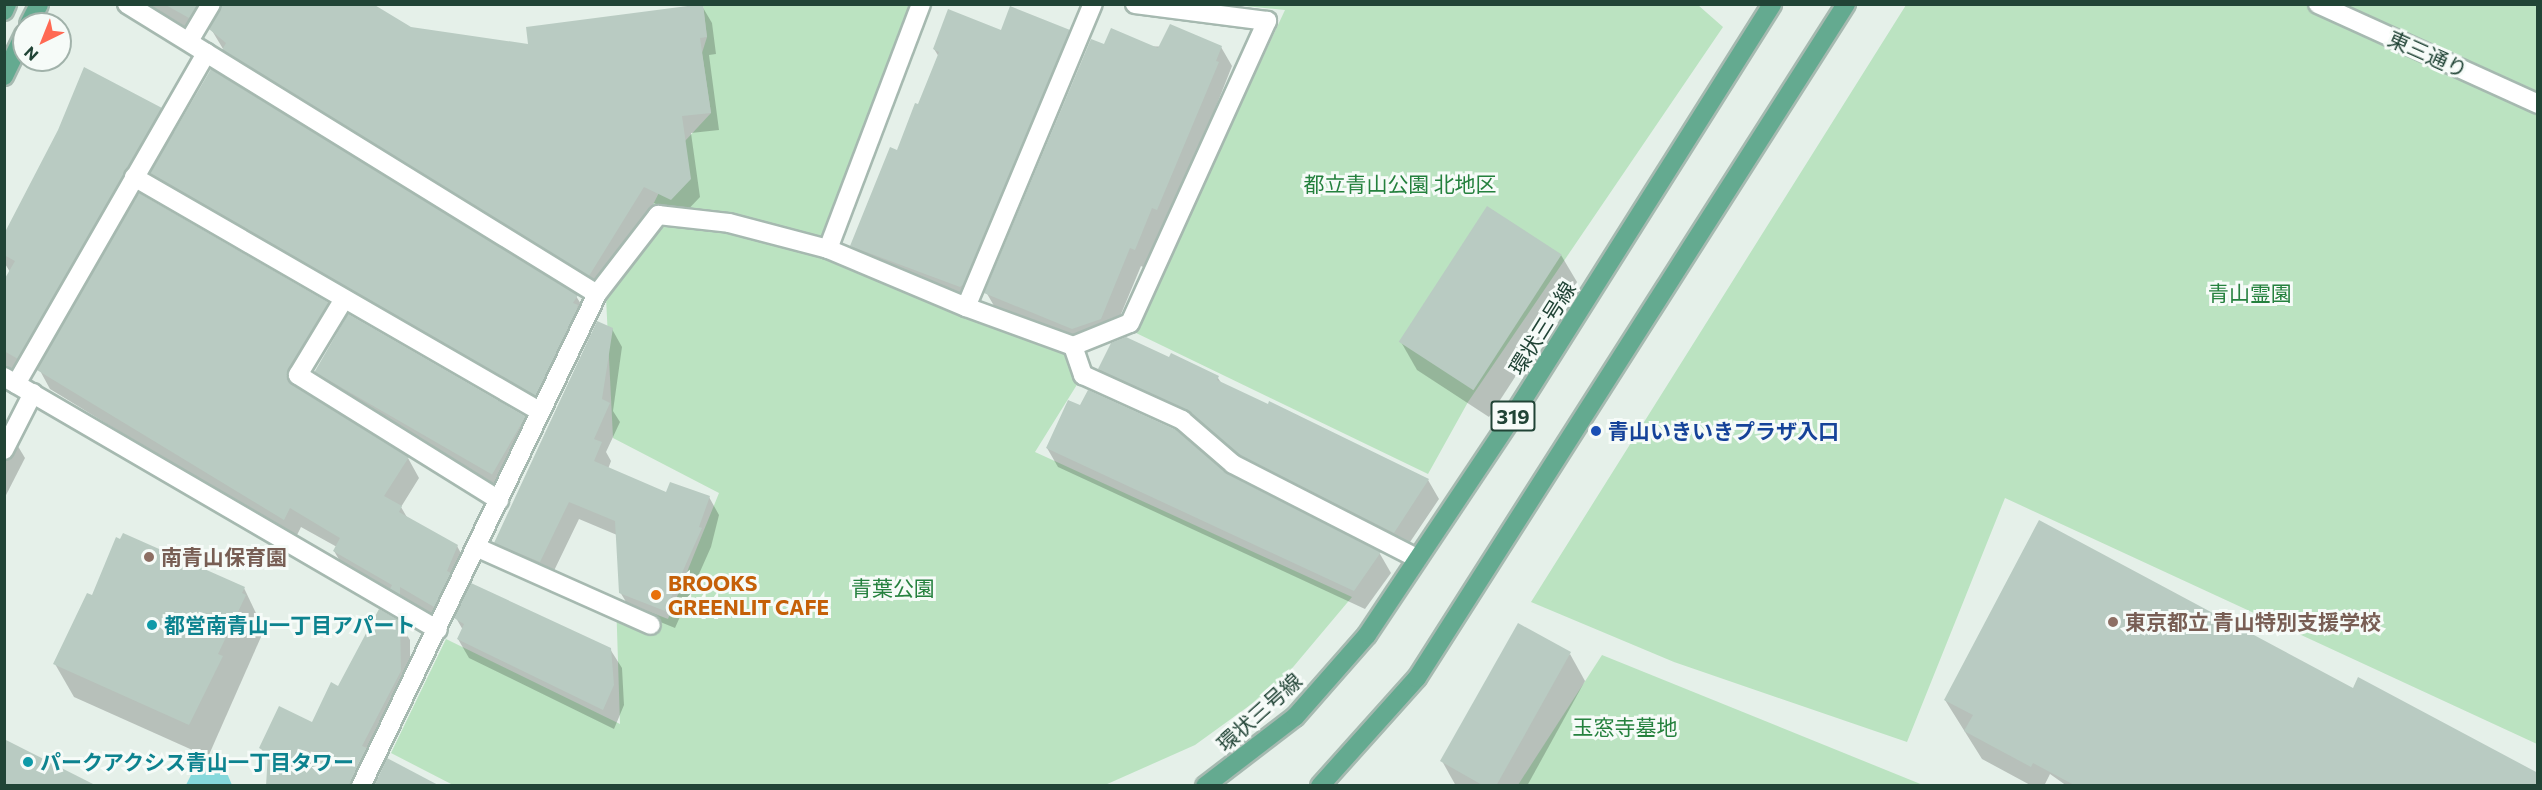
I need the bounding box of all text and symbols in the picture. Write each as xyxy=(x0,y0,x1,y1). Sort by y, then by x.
north arrow xyxy=(12,12,72,72)
street label: 東三通り xyxy=(2385,25,2471,83)
text: N xyxy=(20,43,42,65)
park label: 都立青山公園 北地区 xyxy=(1303,171,1497,197)
street label: 環状三号線 xyxy=(1503,277,1581,379)
park label: 青山霊園 xyxy=(2208,280,2292,306)
road number: 319 xyxy=(1489,399,1537,433)
place label: 青山いきいきプラザ入口 xyxy=(1608,418,1839,444)
marker: 青山いきいきプラザ入口 xyxy=(1589,424,1603,438)
place label: 南青山保育園 xyxy=(161,544,287,570)
marker: 南青山保育園 xyxy=(142,550,156,564)
place label: BROOKS GREENLIT CAFE xyxy=(668,570,829,620)
park label: 青葉公園 xyxy=(851,575,935,601)
marker: BROOKS GREENLIT CAFE xyxy=(649,588,663,602)
place label: 東京都立 青山特別支援学校 xyxy=(2125,609,2381,635)
place label: 都営南青山一丁目アパート xyxy=(164,612,416,638)
marker: 東京都立 青山特別支援学校 xyxy=(2106,615,2120,629)
marker: 都営南青山一丁目アパート xyxy=(145,618,159,632)
street label: 環状三号線 xyxy=(1212,668,1306,756)
park label: 玉窓寺墓地 xyxy=(1573,714,1677,740)
place label: パークアクシス青山一丁目タワー xyxy=(40,749,355,775)
marker: パークアクシス青山一丁目タワー xyxy=(21,755,35,769)

